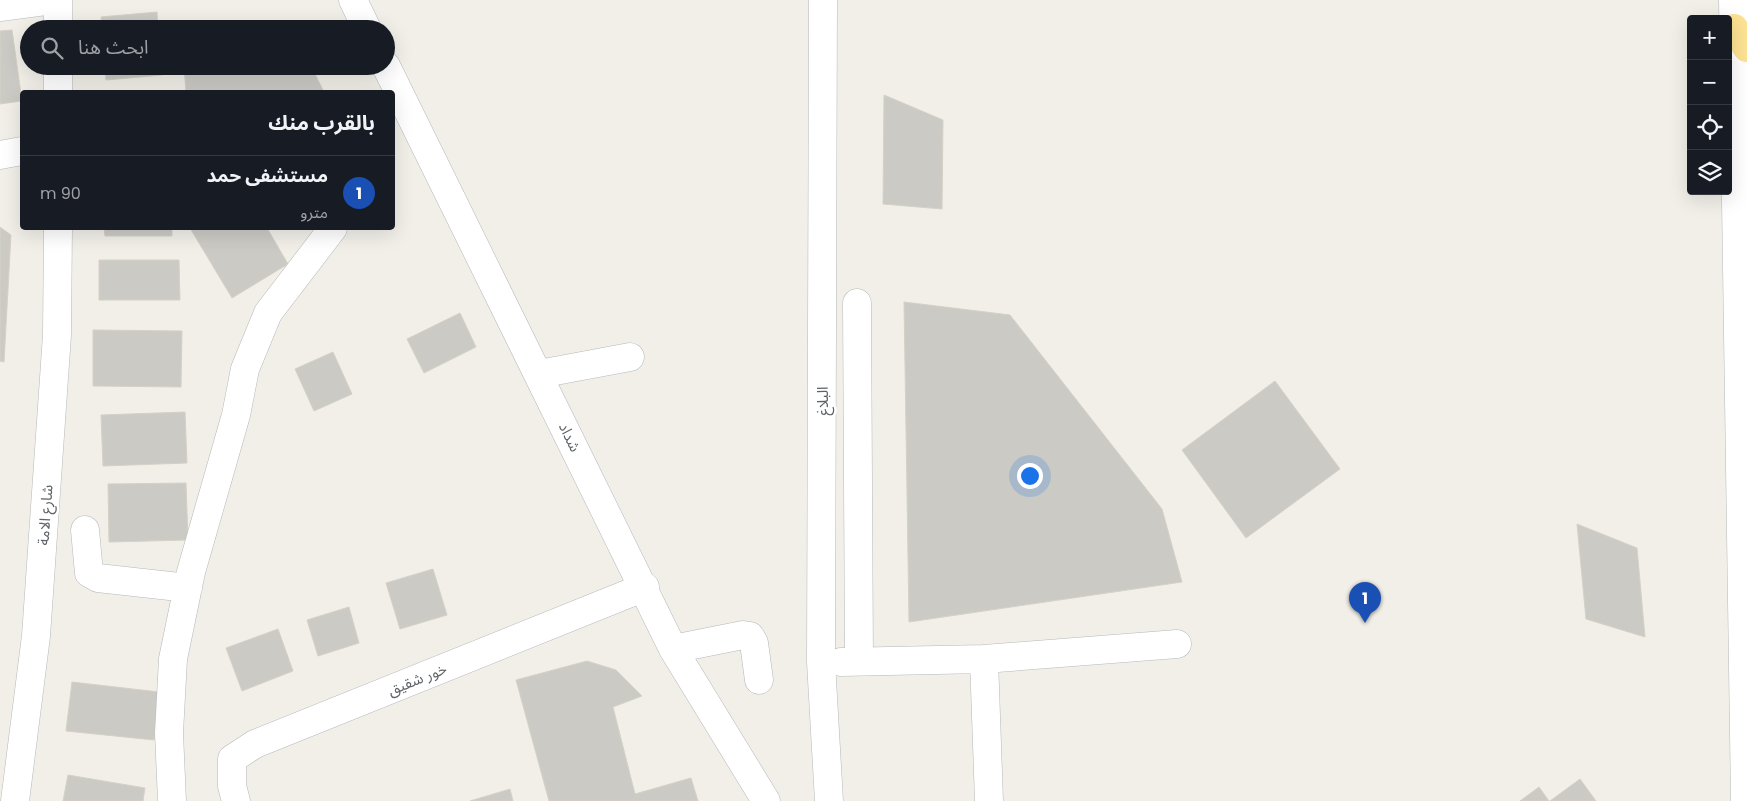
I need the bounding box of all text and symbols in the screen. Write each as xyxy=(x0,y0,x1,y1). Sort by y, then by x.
map controls xyxy=(1687,15,1732,195)
button: + xyxy=(1687,15,1732,60)
search box xyxy=(20,20,395,75)
icon: search xyxy=(38,34,66,62)
text: ابحث هنا xyxy=(78,34,149,61)
button: − xyxy=(1687,60,1732,105)
button: locate xyxy=(1687,105,1732,150)
text: بالقرب منك xyxy=(268,108,375,137)
button: layers xyxy=(1687,150,1732,195)
text: مستشفى حمد xyxy=(207,162,328,189)
text: 90 m xyxy=(40,182,81,205)
text: 1 xyxy=(356,182,362,205)
text: مترو xyxy=(300,201,328,224)
street label: البلاغ xyxy=(812,386,835,416)
street label: شداد xyxy=(554,419,586,456)
your location xyxy=(1017,463,1043,489)
street label: شارع الامة xyxy=(32,484,60,546)
pin: 1 xyxy=(1349,582,1381,623)
street label: خور شقيق xyxy=(384,658,450,700)

